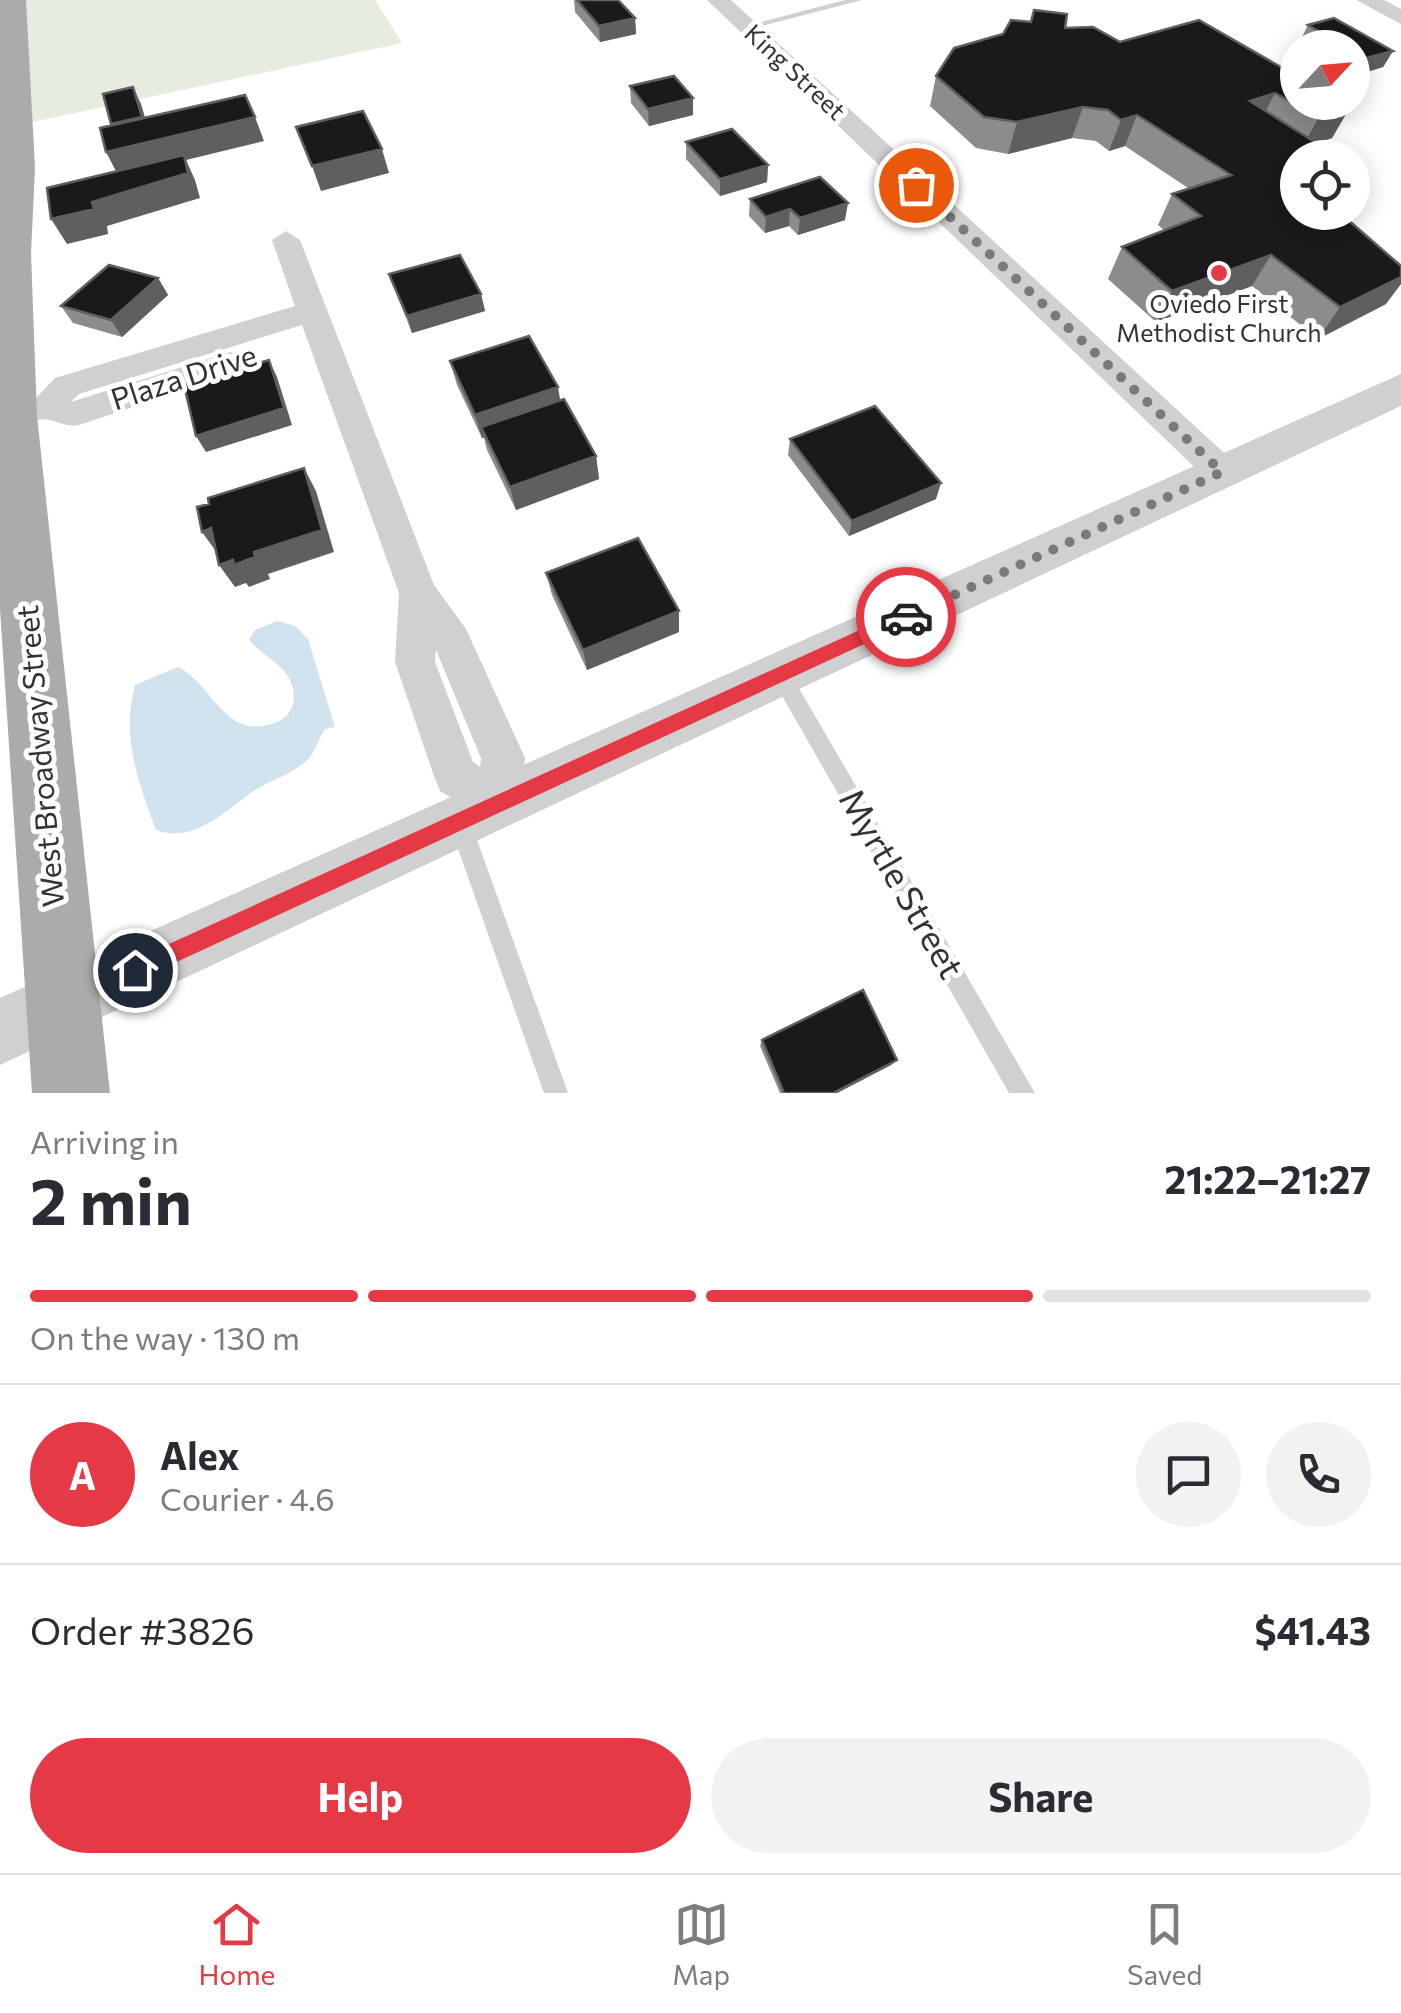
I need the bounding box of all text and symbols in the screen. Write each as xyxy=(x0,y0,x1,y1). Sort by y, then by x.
street label: King Street xyxy=(739,17,852,125)
north arrow xyxy=(1280,30,1370,120)
map controls xyxy=(1280,30,1370,230)
button: locate xyxy=(1280,140,1370,230)
pin xyxy=(874,143,959,228)
icon: bag xyxy=(889,158,944,213)
marker: Oviedo First Methodist Church xyxy=(1208,262,1230,284)
place label: Oviedo First Methodist Church xyxy=(1116,288,1322,347)
street label: Plaza Drive xyxy=(106,335,261,417)
courier xyxy=(856,567,956,667)
icon: car xyxy=(879,590,934,645)
street label: West Broadway Street xyxy=(7,604,70,909)
street label: Myrtle Street xyxy=(832,780,975,985)
pin xyxy=(93,928,178,1013)
icon: home xyxy=(108,943,163,998)
text: Arriving in xyxy=(30,1121,179,1161)
text: 21:22–21:27 xyxy=(1164,1155,1371,1202)
text: 2 min xyxy=(30,1159,192,1238)
text: On the way · 130 m xyxy=(30,1317,300,1357)
button: chat xyxy=(1136,1422,1241,1527)
button: phone xyxy=(1266,1422,1371,1527)
text: Alex xyxy=(160,1431,239,1478)
text: A xyxy=(69,1451,96,1498)
text: Courier · 4.6 xyxy=(160,1478,335,1518)
text: Order #3826 xyxy=(30,1606,255,1653)
text: $41.43 xyxy=(1255,1606,1371,1653)
button: Help xyxy=(30,1738,691,1853)
button: Share xyxy=(711,1738,1371,1853)
tab: Home xyxy=(198,1897,275,1991)
tab: Map xyxy=(672,1897,730,1991)
tab: Saved xyxy=(1127,1897,1203,1991)

